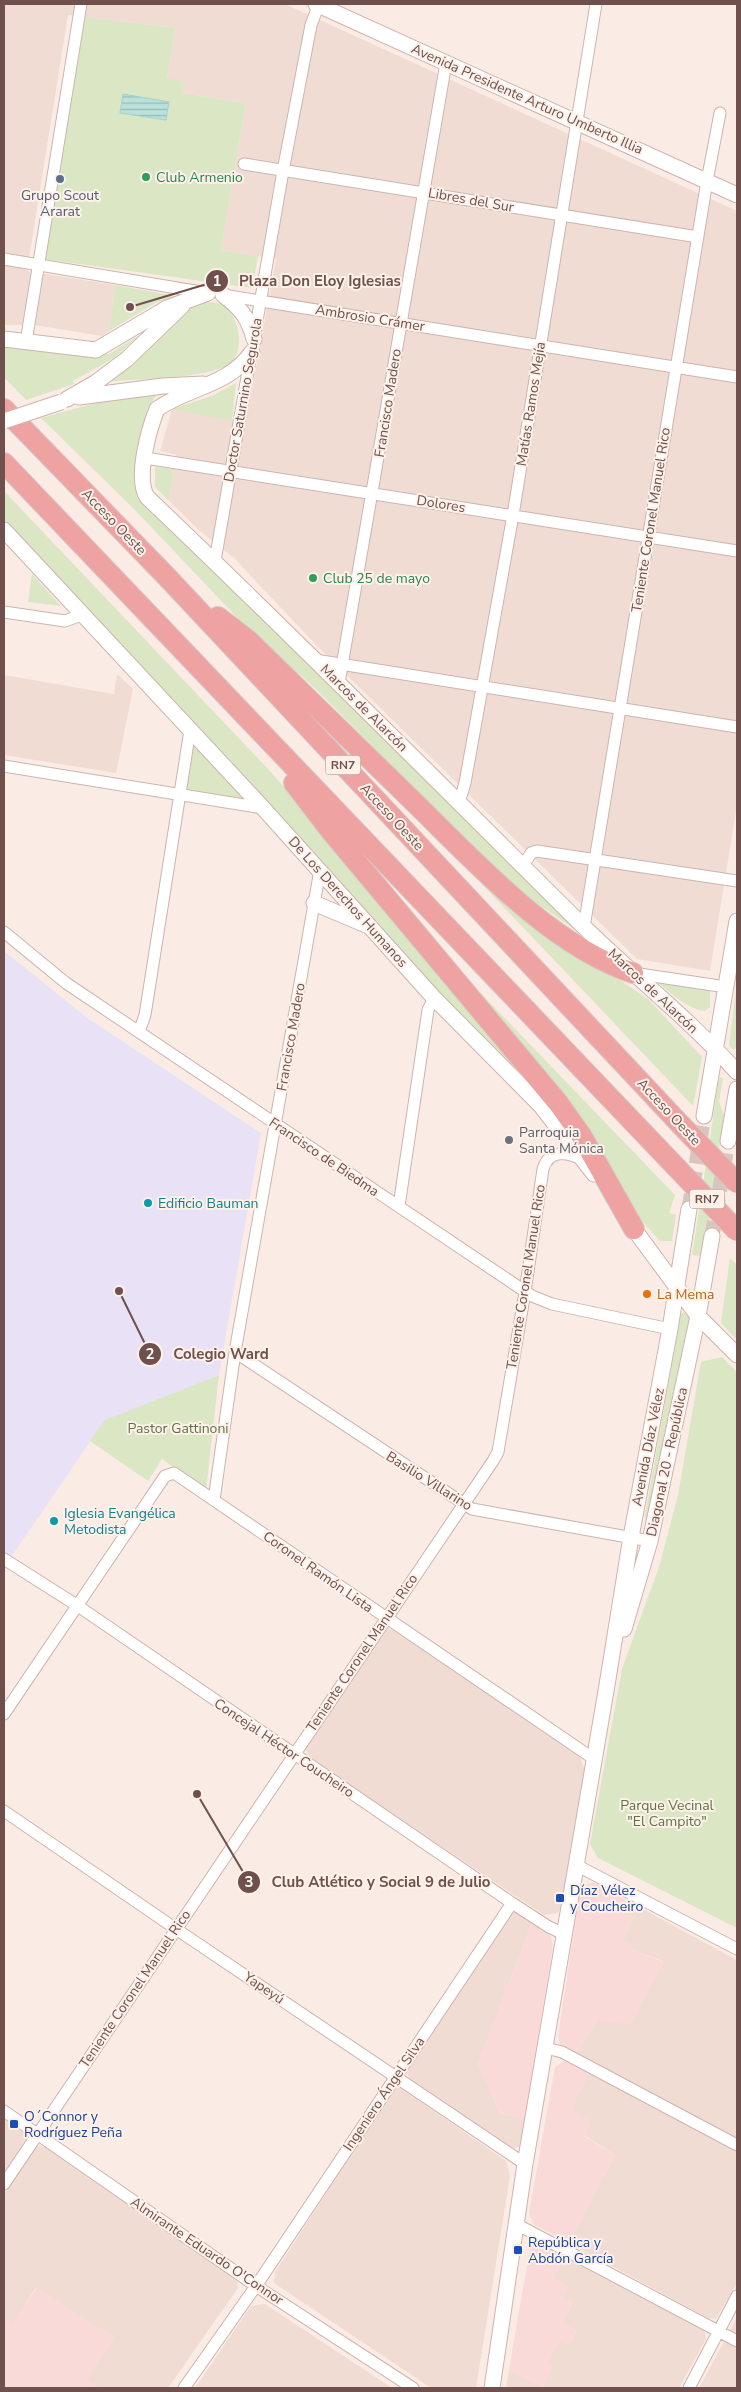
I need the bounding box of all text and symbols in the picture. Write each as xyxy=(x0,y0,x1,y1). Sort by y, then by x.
street label: Avenida Presidente Arturo Umberto Illia xyxy=(408,39,646,159)
place label: Club Armenio xyxy=(156,168,243,187)
marker: Club Armenio xyxy=(140,171,152,183)
marker: Grupo Scout Ararat xyxy=(54,173,66,185)
street label: Libres del Sur xyxy=(427,183,515,217)
place label: Grupo Scout Ararat xyxy=(21,186,99,221)
callout: Plaza Don Eloy Iglesias xyxy=(204,266,411,296)
text: 1 xyxy=(212,271,222,291)
text: Plaza Don Eloy Iglesias xyxy=(239,271,401,291)
street label: Ambrosio Crámer xyxy=(314,300,426,336)
street label: Doctor Saturnino Segurola xyxy=(219,316,267,484)
street label: Matías Ramos Mejía xyxy=(512,341,550,467)
street label: Francisco Madero xyxy=(370,347,406,459)
street label: Teniente Coronel Manuel Rico xyxy=(627,426,675,614)
street label: Acceso Oeste xyxy=(77,485,151,559)
street label: Dolores xyxy=(415,491,467,517)
place label: Club 25 de mayo xyxy=(323,569,430,588)
marker: Club 25 de mayo xyxy=(307,572,319,584)
street label: Marcos de Alarcón xyxy=(316,660,412,756)
road number: RN7 xyxy=(326,756,360,774)
street label: Acceso Oeste xyxy=(356,779,428,855)
street label: De Los Derechos Humanos xyxy=(284,832,412,972)
street label: Marcos de Alarcón xyxy=(604,944,702,1038)
street label: Francisco Madero xyxy=(272,981,310,1093)
street label: Acceso Oeste xyxy=(633,1074,705,1150)
street label: Francisco de Biedma xyxy=(265,1113,383,1201)
place label: Parroquia Santa Mónica xyxy=(519,1123,604,1158)
marker: Parroquia Santa Mónica xyxy=(503,1134,515,1146)
street label: Teniente Coronel Manuel Rico xyxy=(502,1183,550,1371)
road number: RN7 xyxy=(690,1190,724,1208)
place label: Edificio Bauman xyxy=(158,1194,259,1213)
marker: Edificio Bauman xyxy=(142,1197,154,1209)
place label: La Mema xyxy=(657,1285,714,1304)
marker: La Mema xyxy=(641,1288,653,1300)
callout: Colegio Ward xyxy=(138,1339,278,1369)
text: 2 xyxy=(145,1344,155,1364)
text: Colegio Ward xyxy=(173,1344,269,1364)
street label: Avenida Díaz Vélez xyxy=(627,1386,669,1508)
street label: Diagonal 20 - República xyxy=(642,1386,692,1538)
park label: Pastor Gattinoni xyxy=(127,1419,229,1438)
street label: Basilio Villarino xyxy=(382,1447,476,1515)
place label: Iglesia Evangélica Metodista xyxy=(64,1504,176,1539)
marker: Iglesia Evangélica Metodista xyxy=(48,1515,60,1527)
street label: Coronel Ramón Lista xyxy=(259,1527,377,1617)
street label: Teniente Coronel Manuel Rico xyxy=(302,1570,422,1736)
street label: Concejal Héctor Coucheiro xyxy=(210,1694,358,1802)
park label: Parque Vecinal "El Campito" xyxy=(620,1796,715,1831)
callout: Club Atlético y Social 9 de Julio xyxy=(236,1867,500,1897)
text: 3 xyxy=(244,1872,254,1892)
text: Club Atlético y Social 9 de Julio xyxy=(272,1872,491,1892)
place label: Díaz Vélez y Coucheiro xyxy=(570,1881,643,1916)
marker: Díaz Vélez y Coucheiro xyxy=(554,1892,566,1904)
street label: Teniente Coronel Manuel Rico xyxy=(75,1906,195,2072)
street label: Yapeyú xyxy=(239,1967,288,2009)
street label: Ingeniero Ángel Silva xyxy=(339,2033,429,2155)
place label: O´Connor y Rodríguez Peña xyxy=(24,2107,122,2142)
marker: O´Connor y Rodríguez Peña xyxy=(8,2118,20,2130)
street label: Almirante Eduardo O'Connor xyxy=(127,2193,287,2309)
place label: República y Abdón García xyxy=(528,2233,614,2268)
marker: República y Abdón García xyxy=(512,2244,524,2256)

